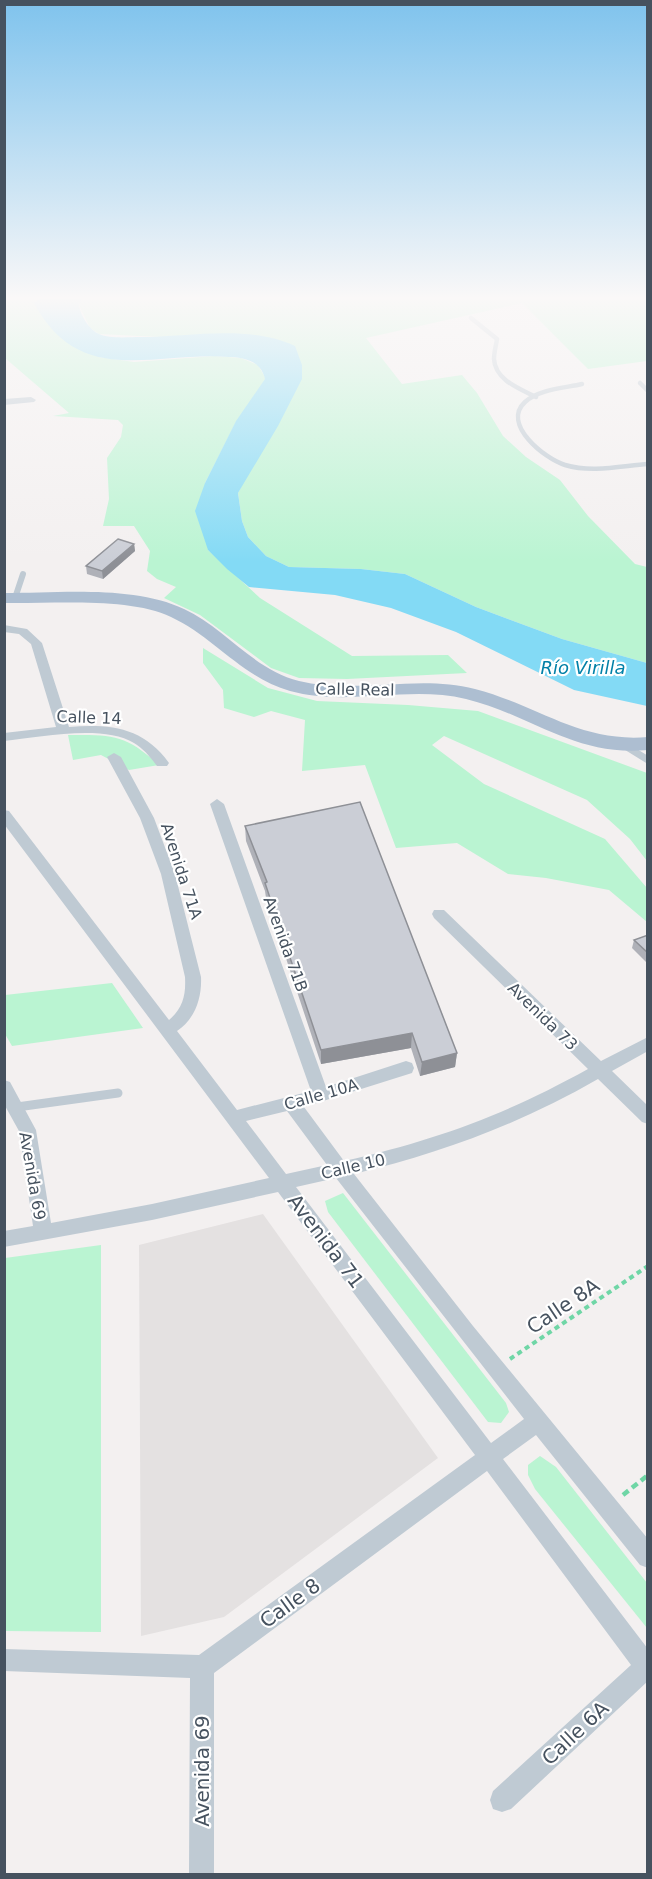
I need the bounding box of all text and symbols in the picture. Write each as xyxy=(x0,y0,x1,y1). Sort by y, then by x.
water label: Río Virilla xyxy=(541,657,626,678)
street label: Calle Real xyxy=(315,679,395,700)
street label: Calle 14 xyxy=(56,707,122,728)
street label: Avenida 71A xyxy=(157,821,206,922)
street label: Avenida 71B xyxy=(259,894,312,995)
street label: Avenida 73 xyxy=(504,979,581,1054)
street label: Calle 10A xyxy=(282,1075,360,1114)
street label: Avenida 69 xyxy=(15,1130,50,1222)
street label: Calle 10 xyxy=(319,1150,387,1183)
street label: Avenida 71 xyxy=(283,1189,369,1293)
street label: Calle 8A xyxy=(522,1273,604,1339)
street label: Calle 8 xyxy=(255,1573,325,1633)
street label: Calle 6A xyxy=(537,1696,614,1770)
street label: Avenida 69 xyxy=(190,1715,214,1827)

